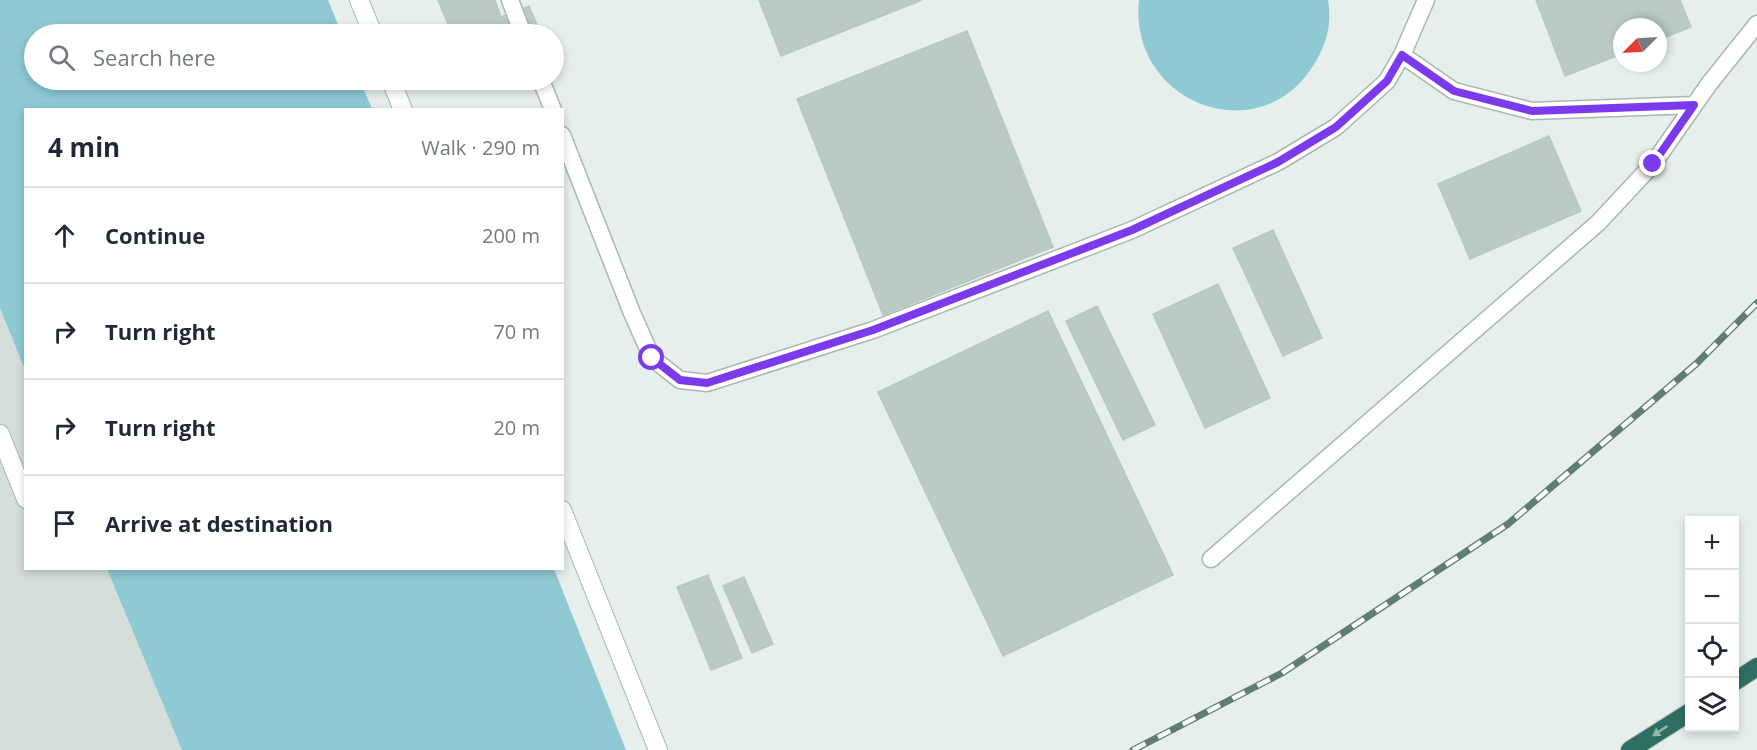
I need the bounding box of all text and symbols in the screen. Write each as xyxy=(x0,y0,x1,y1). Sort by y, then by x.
north arrow xyxy=(1613,18,1667,72)
search box xyxy=(24,24,564,90)
icon: search xyxy=(45,41,78,74)
text: Search here xyxy=(93,42,216,72)
text: 4 min xyxy=(48,129,120,165)
text: Walk · 290 m xyxy=(421,134,540,161)
route end xyxy=(1639,150,1665,176)
icon: ahead xyxy=(48,219,81,252)
text: Continue xyxy=(105,220,205,250)
text: 200 m xyxy=(482,222,540,249)
icon: right xyxy=(48,315,81,348)
text: Turn right xyxy=(105,316,216,346)
text: 70 m xyxy=(493,318,540,345)
route start xyxy=(638,344,664,370)
icon: right xyxy=(48,411,81,444)
text: Turn right xyxy=(105,412,216,442)
text: 20 m xyxy=(493,414,540,441)
icon: arrive xyxy=(48,507,81,540)
text: Arrive at destination xyxy=(105,508,333,538)
map controls xyxy=(1685,516,1739,732)
button: + xyxy=(1685,516,1739,570)
button: − xyxy=(1685,570,1739,624)
button: locate xyxy=(1685,624,1739,678)
button: layers xyxy=(1685,678,1739,732)
one-way arrow xyxy=(1652,725,1668,736)

